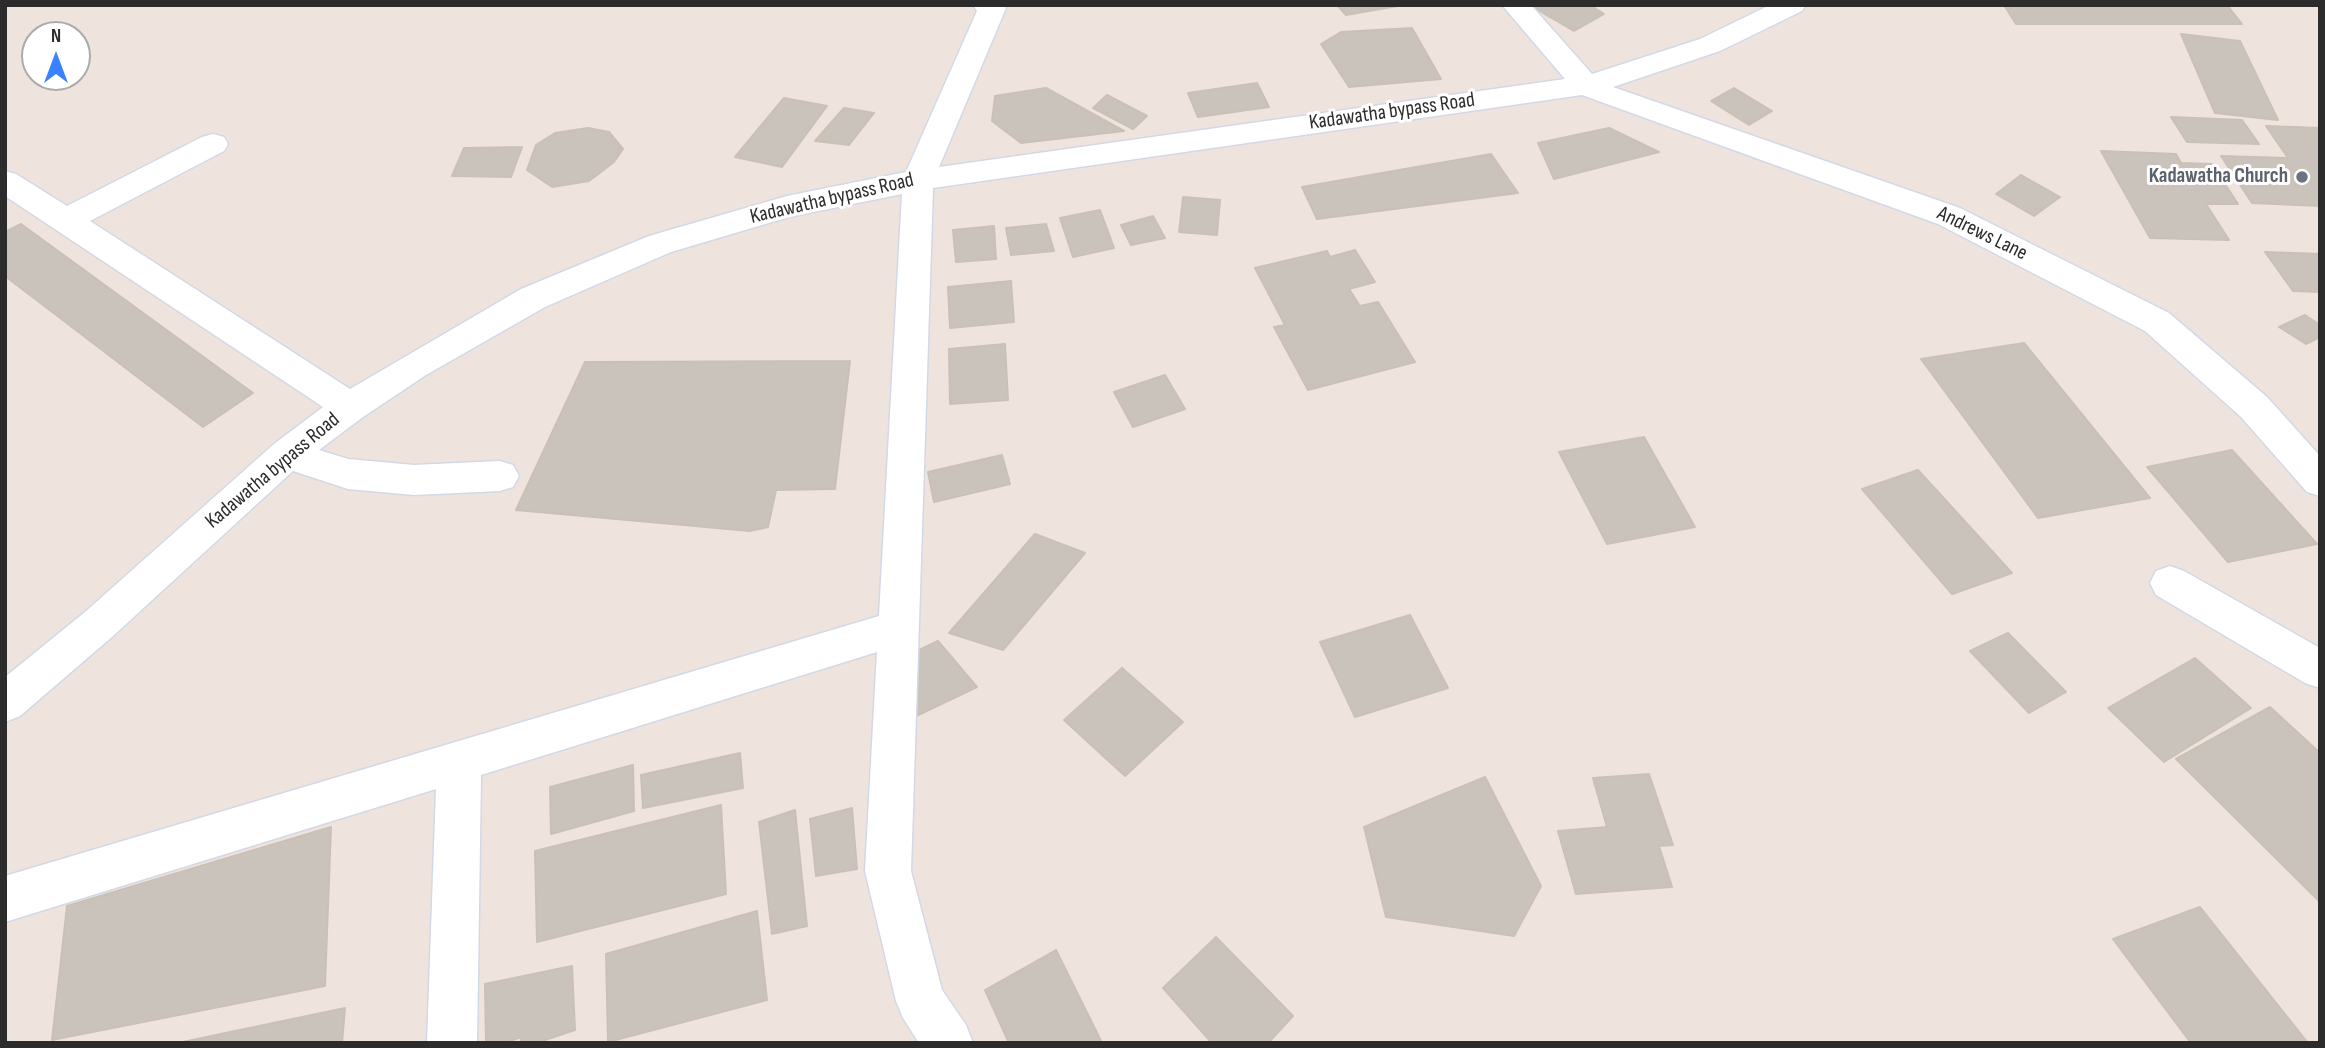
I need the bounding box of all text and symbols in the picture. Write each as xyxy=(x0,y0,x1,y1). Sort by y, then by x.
north arrow xyxy=(21,21,91,91)
text: N xyxy=(51,25,61,48)
street label: Kadawatha bypass Road xyxy=(1307,88,1477,136)
place label: Kadawatha Church xyxy=(2149,164,2288,190)
street label: Kadawatha bypass Road xyxy=(748,168,916,230)
marker: Kadawatha Church xyxy=(2294,169,2310,185)
street label: Andrews Lane xyxy=(1933,201,2031,267)
street label: Kadawatha bypass Road xyxy=(201,408,345,534)

